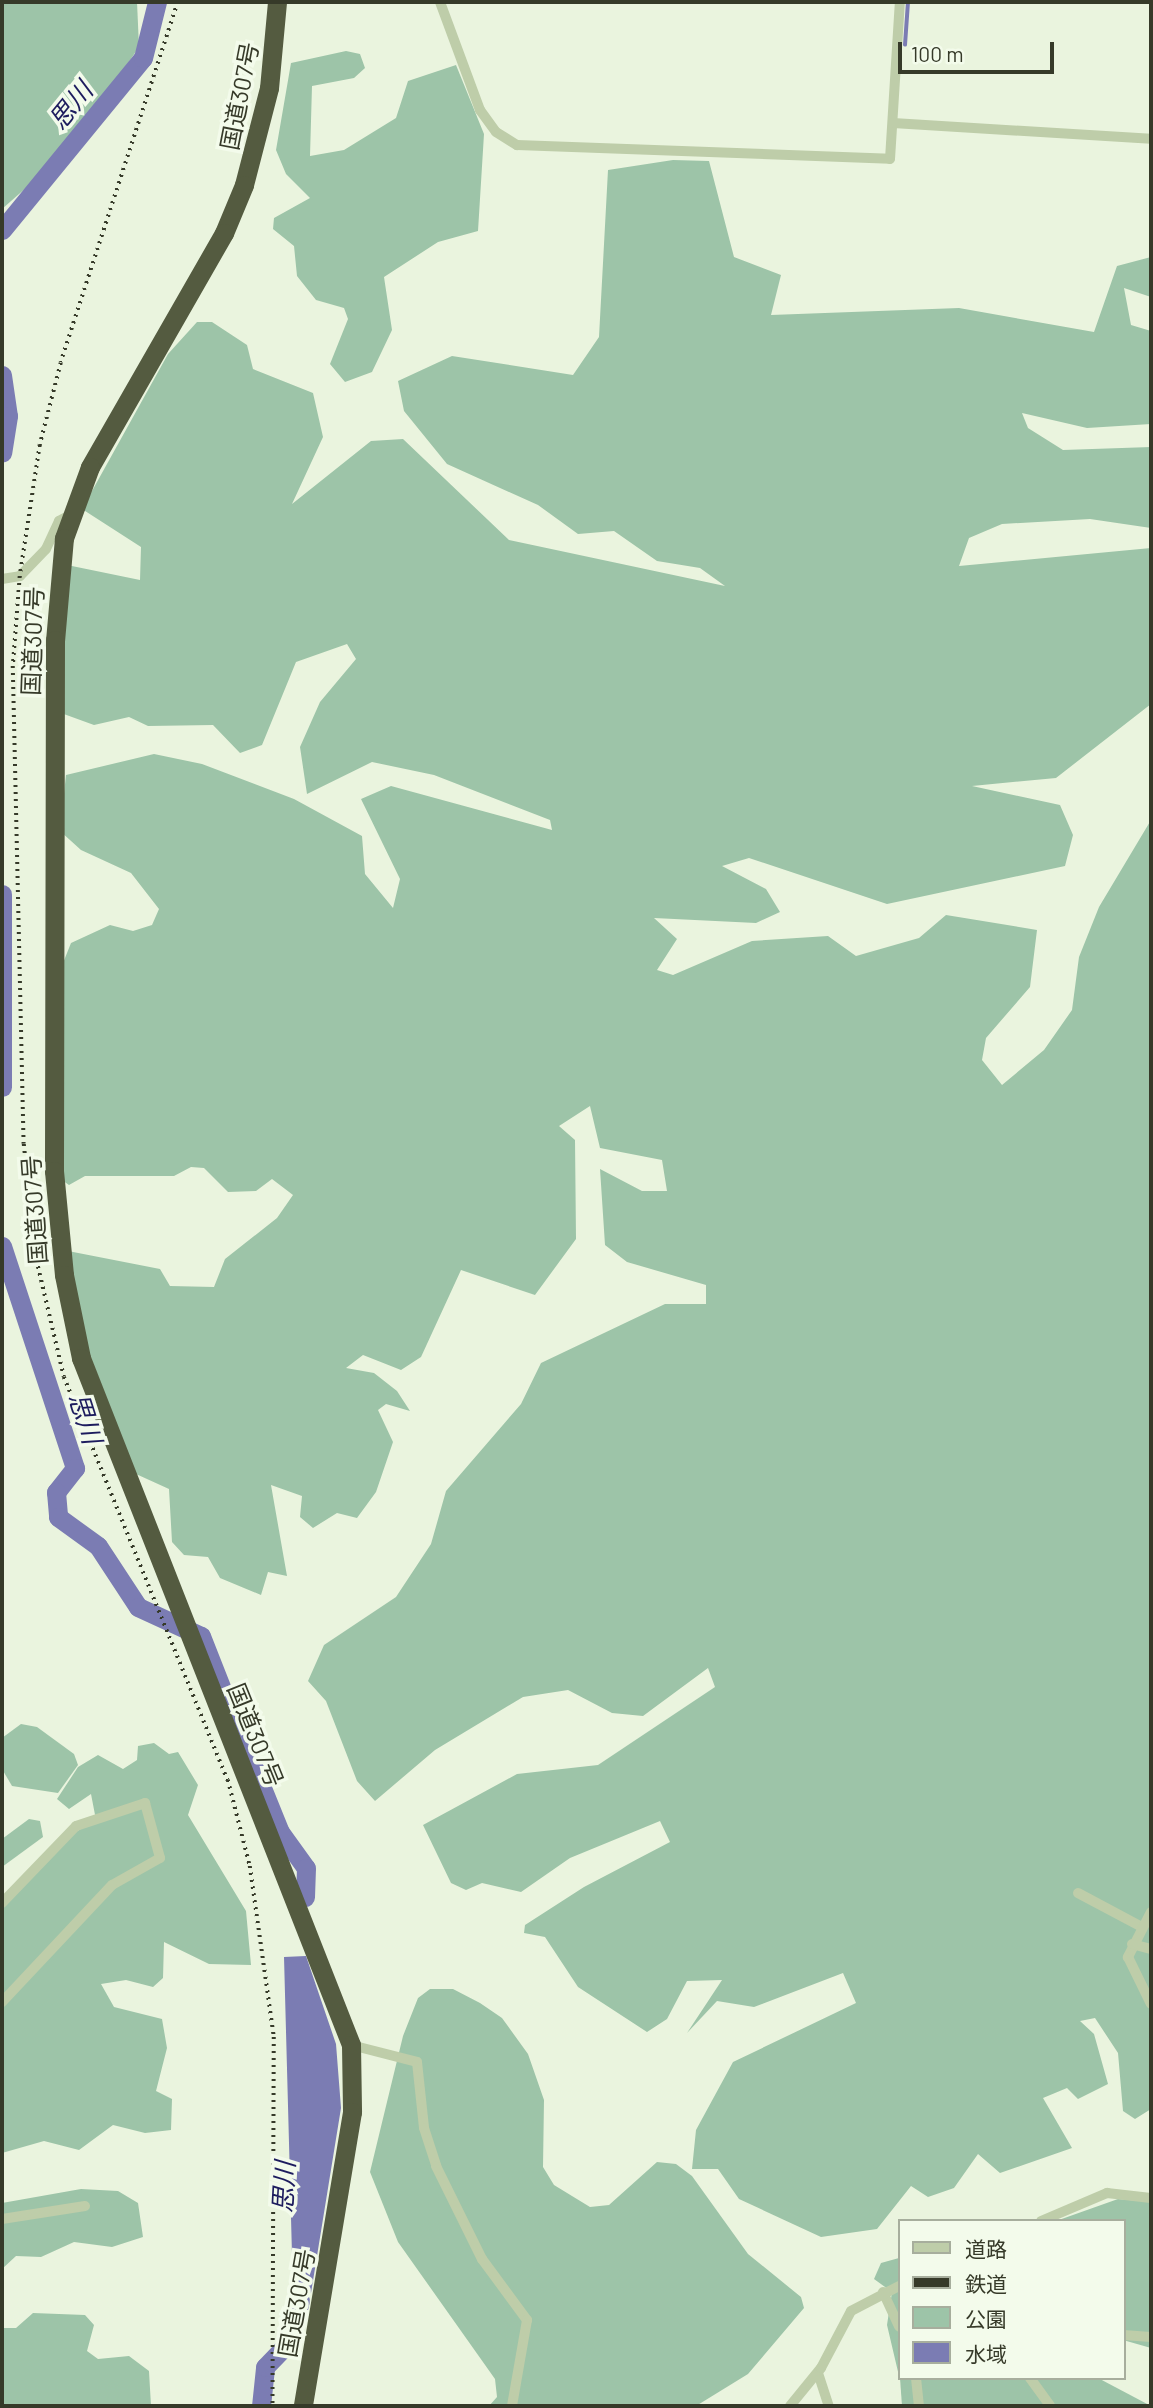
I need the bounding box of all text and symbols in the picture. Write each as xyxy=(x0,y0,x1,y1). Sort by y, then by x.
scale bar xyxy=(901,28,1057,72)
street label: 国道307号 xyxy=(214,40,264,152)
text: 100 m xyxy=(911,41,964,66)
water label: 思川 xyxy=(42,75,98,135)
street label: 国道307号 xyxy=(16,586,48,696)
street label: 国道307号 xyxy=(16,1154,52,1266)
water label: 思川 xyxy=(63,1388,109,1448)
street label: 国道307号 xyxy=(222,1679,290,1791)
water label: 思川 xyxy=(266,2160,300,2214)
legend xyxy=(898,2219,1125,2380)
text: 道路 xyxy=(965,2236,1007,2261)
street label: 国道307号 xyxy=(272,2247,320,2359)
text: 鉄道 xyxy=(965,2271,1007,2296)
text: 公園 xyxy=(965,2306,1007,2331)
text: 水域 xyxy=(965,2341,1007,2366)

